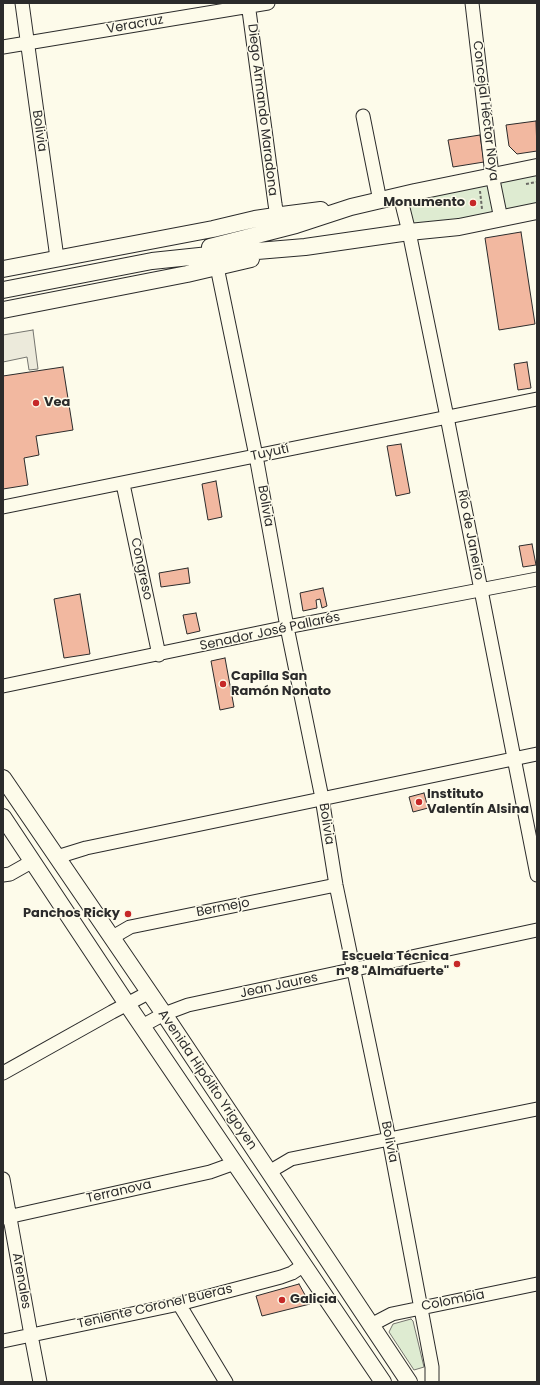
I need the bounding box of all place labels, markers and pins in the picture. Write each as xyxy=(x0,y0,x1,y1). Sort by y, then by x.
place label: Monumento xyxy=(383,195,465,211)
marker: Monumento xyxy=(468,198,478,208)
place label: Vea xyxy=(44,395,70,411)
marker: Vea xyxy=(31,398,41,408)
place label: Capilla San Ramón Nonato xyxy=(231,669,331,700)
marker: Capilla San Ramón Nonato xyxy=(218,679,228,689)
place label: Instituto Valentín Alsina xyxy=(427,787,529,818)
marker: Instituto Valentín Alsina xyxy=(414,797,424,807)
place label: Panchos Ricky xyxy=(23,906,120,922)
marker: Panchos Ricky xyxy=(123,909,133,919)
place label: Escuela Técnica n°8 "Almafuerte" xyxy=(336,949,449,980)
marker: Escuela Técnica n°8 "Almafuerte" xyxy=(452,959,462,969)
place label: Galicia xyxy=(290,1292,337,1308)
marker: Galicia xyxy=(277,1295,287,1305)

